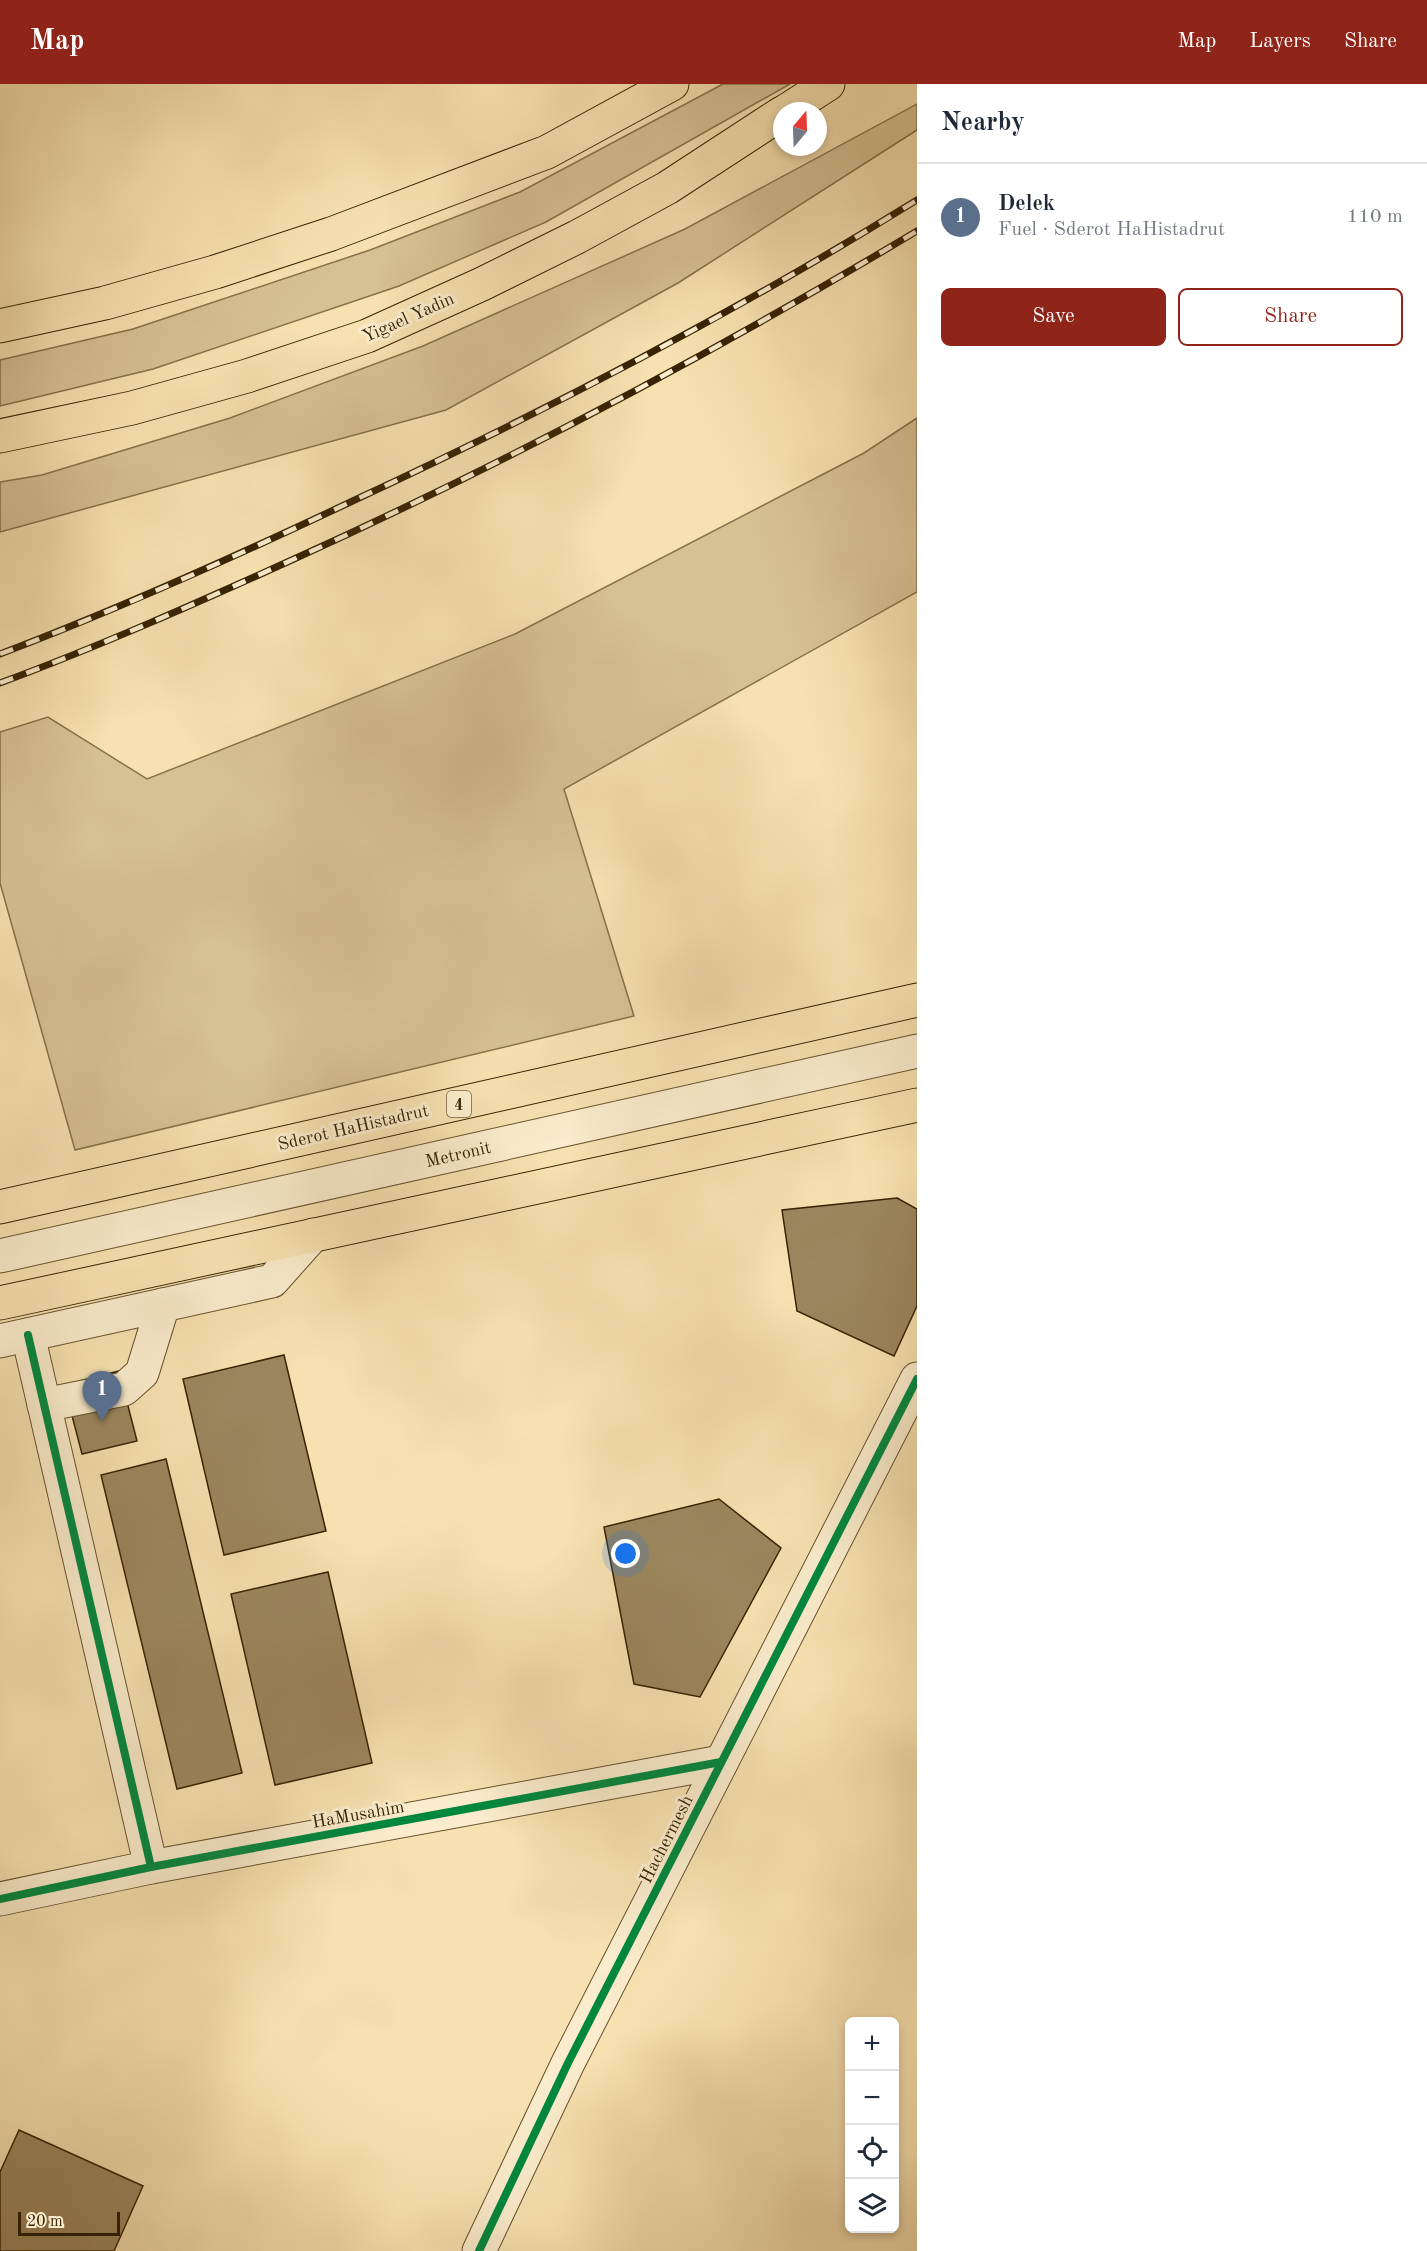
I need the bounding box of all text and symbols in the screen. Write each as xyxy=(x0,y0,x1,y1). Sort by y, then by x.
text: Map xyxy=(30,28,84,56)
text: Map xyxy=(1177,31,1216,52)
text: Layers xyxy=(1249,31,1311,52)
text: Share xyxy=(1344,31,1397,52)
north arrow xyxy=(773,102,827,156)
text: Nearby xyxy=(941,110,1025,136)
text: Delek xyxy=(998,193,1055,215)
text: 1 xyxy=(955,207,966,227)
text: 110 m xyxy=(1347,207,1403,227)
text: Fuel · Sderot HaHistadrut xyxy=(998,220,1225,240)
button: Save xyxy=(941,288,1166,346)
button: Share xyxy=(1178,288,1403,346)
street label: Yigael Yadin xyxy=(360,290,457,346)
road number: 4 xyxy=(447,1091,471,1117)
street label: Sderot HaHistadrut xyxy=(276,1102,430,1154)
street label: Metronit xyxy=(424,1139,493,1171)
pin: 1 xyxy=(82,1372,122,1421)
your location xyxy=(611,1539,640,1568)
street label: Hachermesh xyxy=(637,1792,697,1887)
street label: HaMusahim xyxy=(311,1798,406,1832)
map controls xyxy=(845,2017,899,2233)
button: + xyxy=(845,2017,899,2071)
button: − xyxy=(845,2071,899,2125)
button: locate xyxy=(845,2125,899,2179)
button: layers xyxy=(845,2179,899,2233)
scale bar xyxy=(18,2209,120,2236)
text: 20 m xyxy=(27,2214,63,2230)

